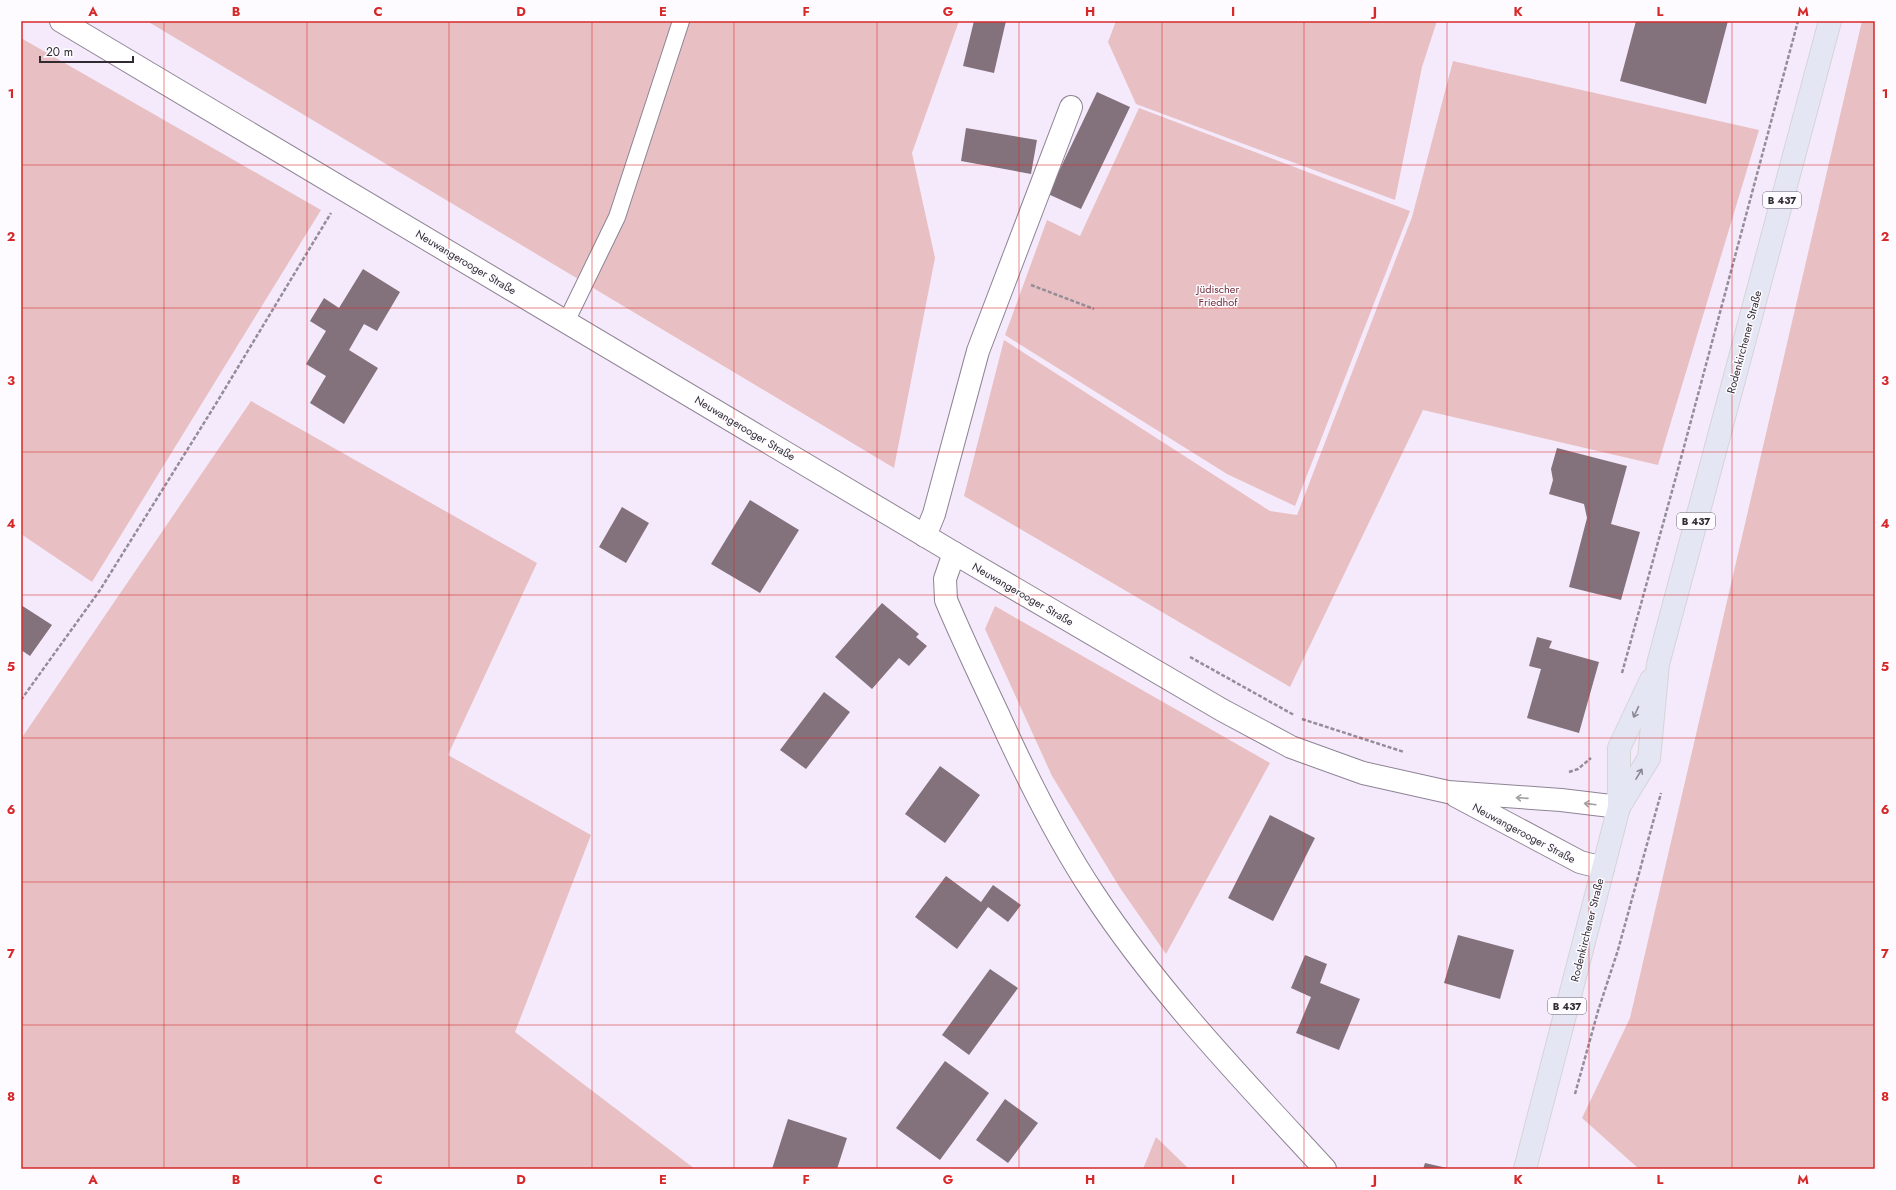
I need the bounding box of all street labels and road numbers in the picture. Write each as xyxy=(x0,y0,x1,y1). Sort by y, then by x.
road number: B 437 xyxy=(1763,192,1801,208)
street label: Neuwangerooger Straße xyxy=(413,226,520,299)
street label: Rodenkirchener Straße xyxy=(1723,288,1766,395)
street label: Neuwangerooger Straße xyxy=(692,392,799,465)
road number: B 437 xyxy=(1677,513,1715,529)
street label: Neuwangerooger Straße xyxy=(969,558,1077,630)
street label: Neuwangerooger Straße xyxy=(1470,799,1579,867)
street label: Rodenkirchener Straße xyxy=(1566,876,1608,983)
road number: B 437 xyxy=(1548,998,1586,1014)

